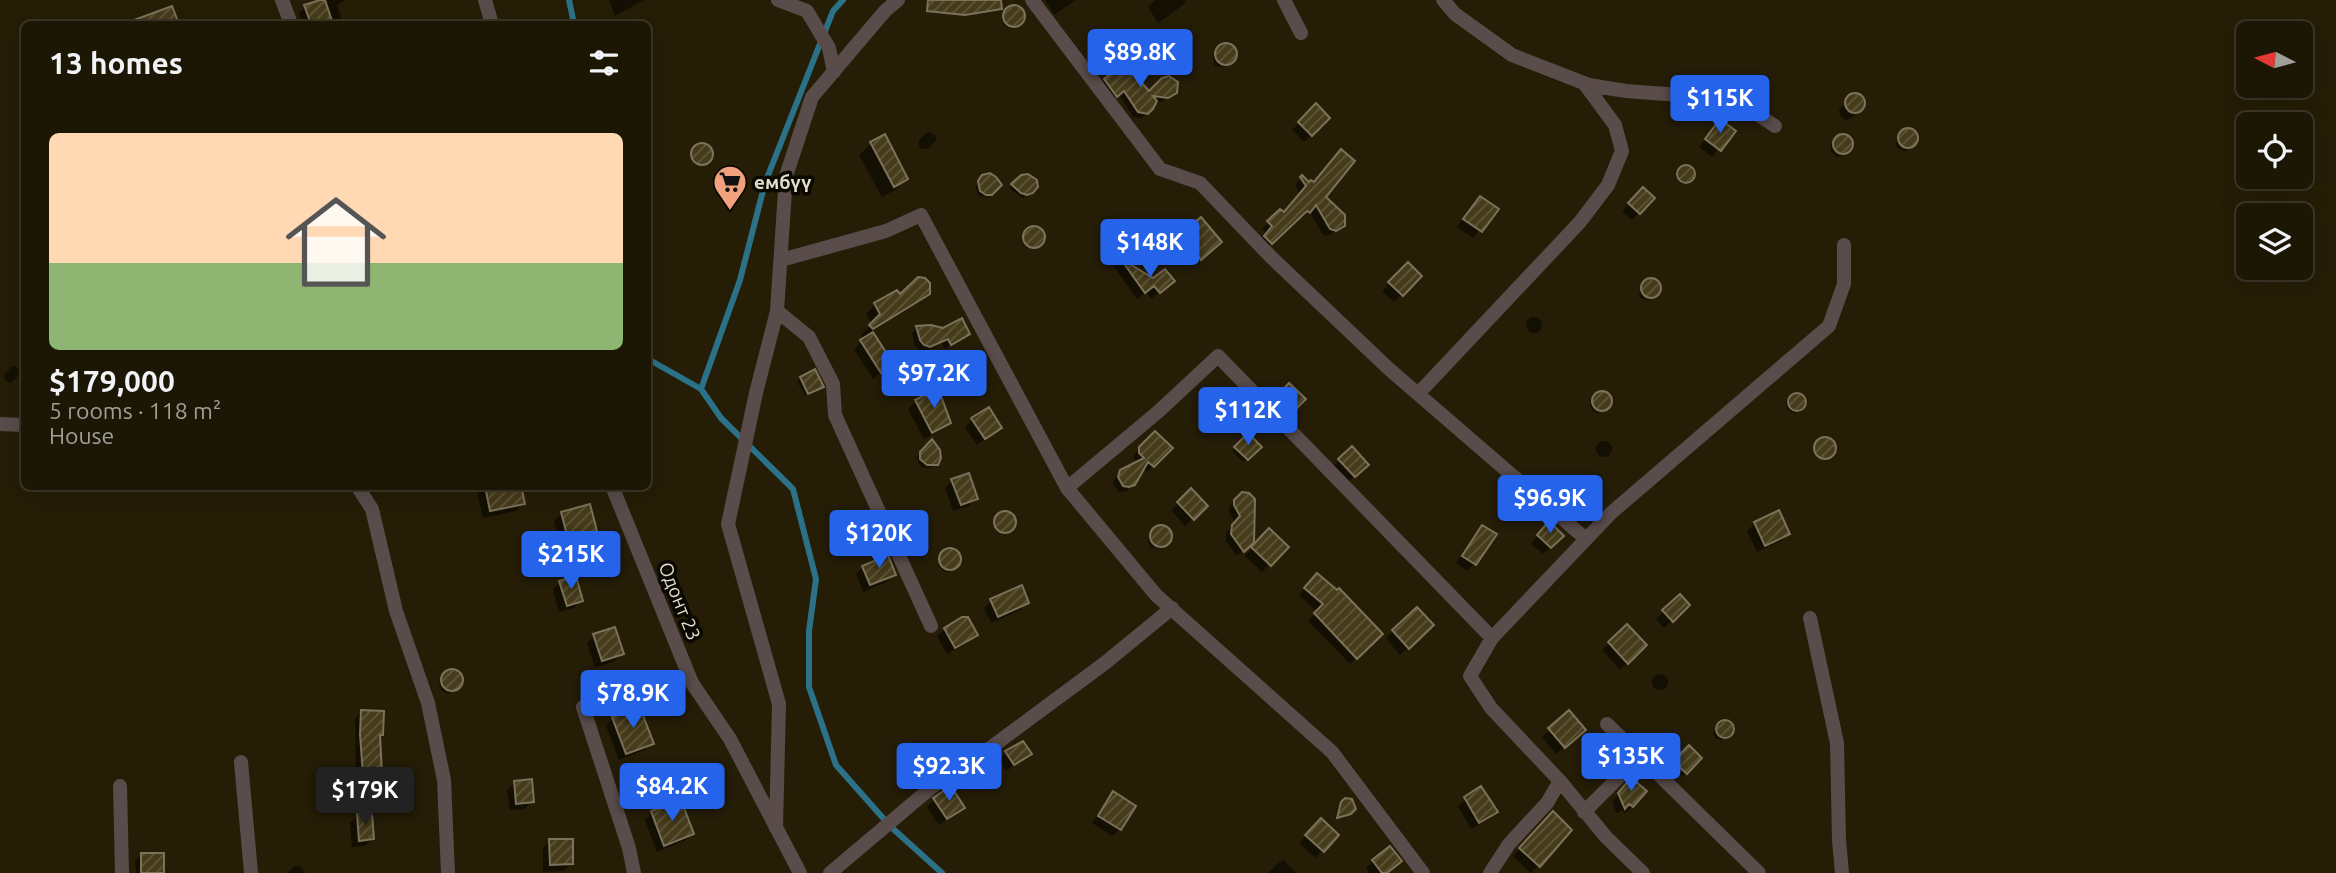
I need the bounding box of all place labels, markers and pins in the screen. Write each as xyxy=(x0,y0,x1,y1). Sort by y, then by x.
pin: $89.8K xyxy=(1083,29,1197,89)
pin: $115K xyxy=(1671,76,1769,135)
supermarket icon: ембүү xyxy=(711,163,749,212)
place label: ембүү xyxy=(754,171,811,193)
pin: $148K xyxy=(1101,219,1199,279)
pin: $97.2K xyxy=(877,350,991,410)
pin: $112K xyxy=(1199,388,1297,447)
pin: $96.9K xyxy=(1493,476,1607,535)
pin: $120K xyxy=(830,510,928,570)
pin: $215K xyxy=(522,532,620,591)
pin: $78.9K xyxy=(576,670,690,730)
pin: $135K xyxy=(1582,734,1680,793)
pin: $92.3K xyxy=(892,744,1006,803)
pin: $84.2K xyxy=(615,764,729,823)
pin: $179K xyxy=(316,768,414,827)

